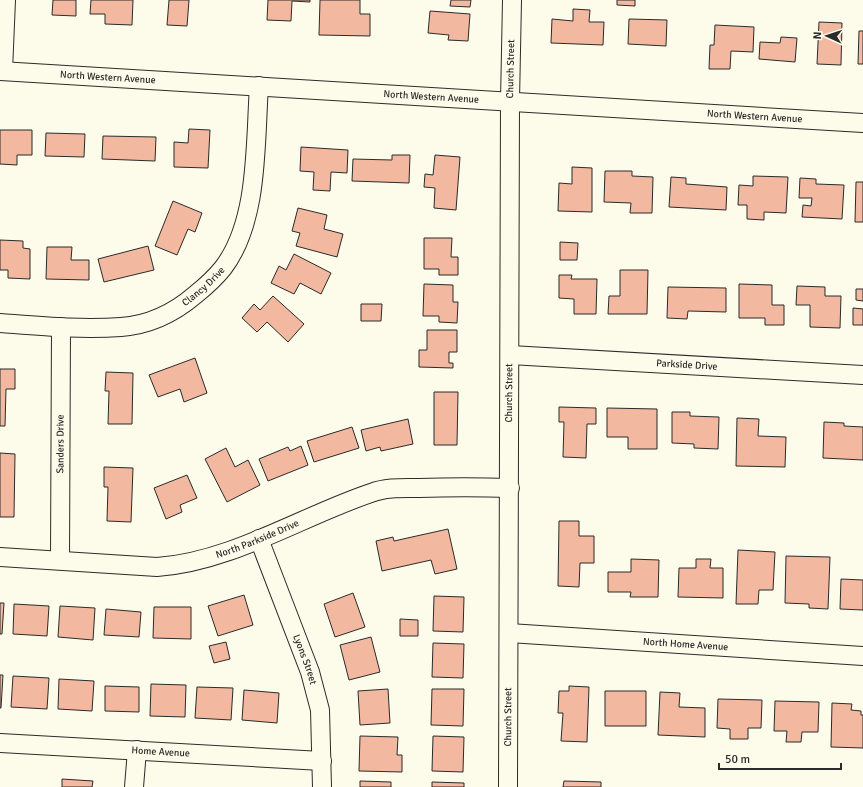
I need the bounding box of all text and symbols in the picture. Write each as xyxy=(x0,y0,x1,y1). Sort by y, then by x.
north arrow xyxy=(807,16,847,56)
text: N xyxy=(811,31,824,40)
street label: Church Street xyxy=(504,39,517,99)
street label: North Western Avenue xyxy=(60,69,156,86)
street label: North Western Avenue xyxy=(383,88,479,106)
street label: North Western Avenue xyxy=(706,108,803,125)
street label: Clancy Drive xyxy=(180,264,227,309)
street label: Parkside Drive xyxy=(656,357,718,373)
street label: Church Street xyxy=(503,363,515,423)
street label: Sanders Drive xyxy=(54,414,67,474)
street label: North Parkside Drive xyxy=(214,517,301,561)
street label: Lyons Street xyxy=(290,633,319,686)
street label: North Home Avenue xyxy=(643,636,729,653)
street label: Church Street xyxy=(502,687,514,747)
street label: Home Avenue xyxy=(131,744,190,760)
scale bar xyxy=(719,745,841,771)
text: 50 m xyxy=(725,752,750,767)

